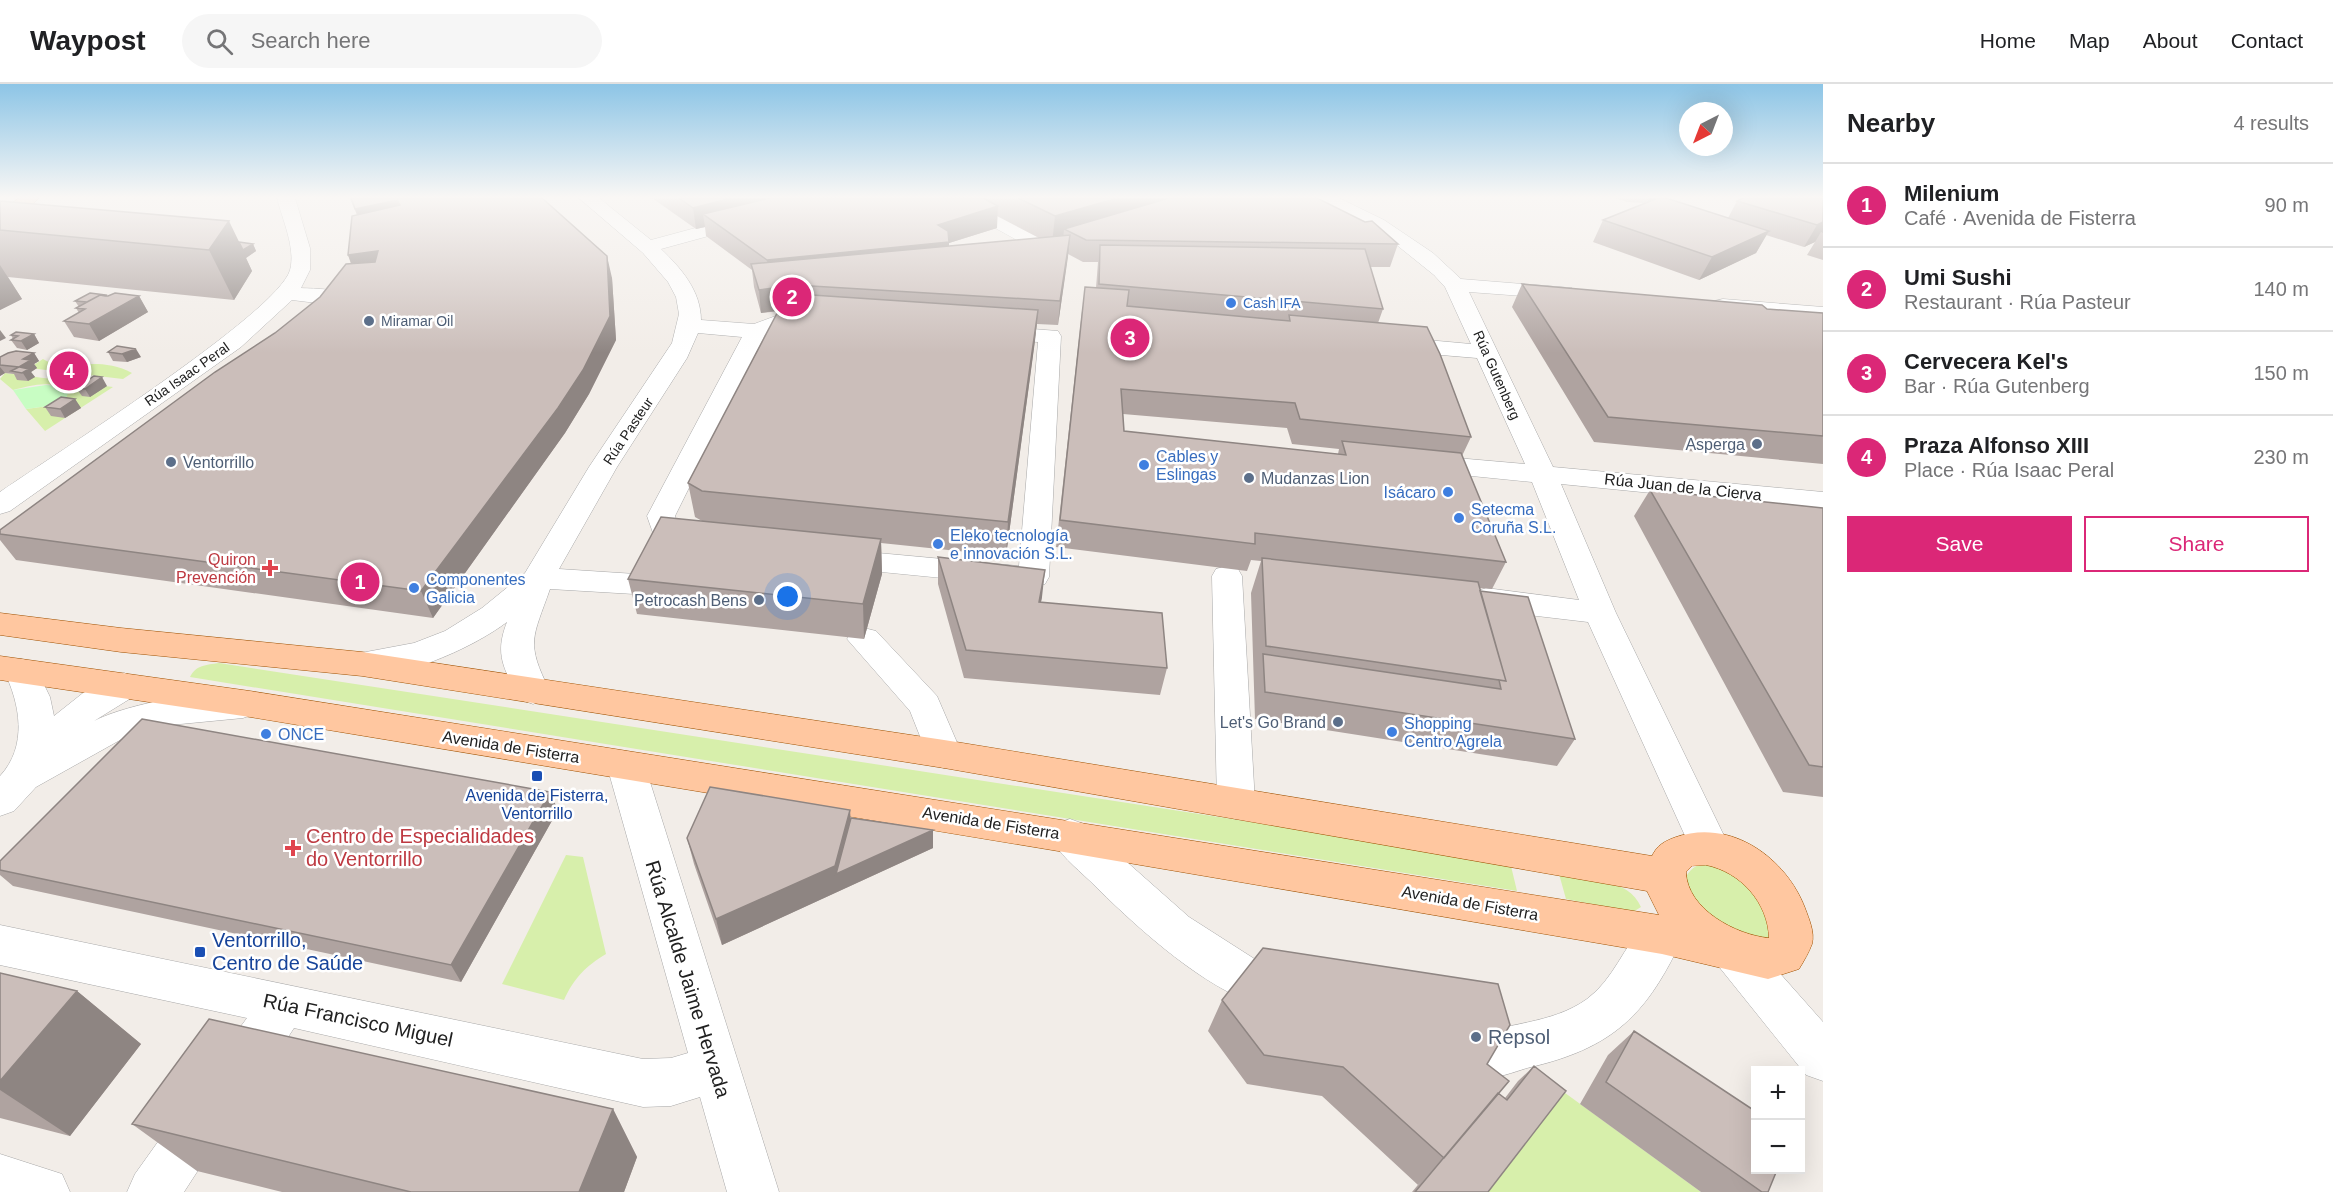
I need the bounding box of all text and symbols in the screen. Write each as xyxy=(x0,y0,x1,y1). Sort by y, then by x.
search box xyxy=(182,14,602,68)
text: Waypost xyxy=(30,25,146,56)
icon: search xyxy=(203,25,236,58)
text: Search here xyxy=(251,28,371,53)
text: Home xyxy=(1980,29,2036,52)
text: Map xyxy=(2069,29,2110,52)
text: About xyxy=(2143,29,2198,52)
text: Contact xyxy=(2231,29,2303,52)
north arrow xyxy=(1679,102,1733,156)
text: Nearby xyxy=(1847,108,1935,138)
text: 4 results xyxy=(2233,112,2309,134)
text: Milenium xyxy=(1904,181,1999,206)
text: 1 xyxy=(1861,194,1872,216)
text: 90 m xyxy=(2265,194,2309,216)
text: Café · Avenida de Fisterra xyxy=(1904,207,2136,229)
text: Umi Sushi xyxy=(1904,265,2012,290)
pin: 2 xyxy=(772,274,812,320)
text: 2 xyxy=(1861,278,1872,300)
text: 140 m xyxy=(2253,278,2309,300)
text: Restaurant · Rúa Pasteur xyxy=(1904,291,2131,313)
place label: Cash IFA xyxy=(1243,295,1301,311)
marker: Cash IFA xyxy=(1224,296,1238,310)
place label: Miramar Oil xyxy=(381,313,453,329)
marker: Miramar Oil xyxy=(362,314,376,328)
pin: 3 xyxy=(1110,316,1150,360)
street label: Rúa Gutenberg xyxy=(1470,328,1524,422)
street label: Rúa Isaac Peral xyxy=(142,339,232,409)
pin: 4 xyxy=(50,348,88,394)
text: Cervecera Kel's xyxy=(1904,349,2068,374)
text: 3 xyxy=(1861,362,1872,384)
text: 150 m xyxy=(2253,362,2309,384)
text: Bar · Rúa Gutenberg xyxy=(1904,375,2090,397)
street label: Rúa Pasteur xyxy=(600,394,657,468)
text: Praza Alfonso XIII xyxy=(1904,433,2089,458)
place label: Asperga xyxy=(1685,436,1745,453)
marker: Asperga xyxy=(1750,437,1764,451)
text: 4 xyxy=(1861,446,1872,468)
text: 230 m xyxy=(2253,446,2309,468)
place label: Cables y Eslingas xyxy=(1156,448,1218,483)
place label: Ventorrillo xyxy=(183,454,254,471)
marker: Ventorrillo xyxy=(164,455,178,469)
marker: Cables y Eslingas xyxy=(1137,458,1151,472)
text: Place · Rúa Isaac Peral xyxy=(1904,459,2114,481)
place label: Mudanzas Lion xyxy=(1261,470,1370,487)
street label: Rúa Juan de la Cierva xyxy=(1603,470,1763,504)
marker: Mudanzas Lion xyxy=(1242,471,1256,485)
place label: Isácaro xyxy=(1384,484,1436,501)
marker: Isácaro xyxy=(1441,485,1455,499)
place label: Setecma Coruña S.L. xyxy=(1471,501,1556,536)
marker: Setecma Coruña S.L. xyxy=(1452,511,1466,525)
button: Save xyxy=(1847,516,2072,572)
button: Share xyxy=(2084,516,2309,572)
place label: Eleko tecnología e innovación S.L. xyxy=(950,527,1073,562)
marker: Eleko tecnología e innovación S.L. xyxy=(931,537,945,551)
place label: Quiron Prevención xyxy=(176,551,256,586)
marker: Quiron Prevención xyxy=(261,559,279,577)
pin: 1 xyxy=(340,560,380,604)
place label: Componentes Galicia xyxy=(426,571,526,606)
marker: Componentes Galicia xyxy=(407,581,421,595)
your location xyxy=(773,582,802,611)
place label: Petrocash Bens xyxy=(634,592,747,609)
marker: Petrocash Bens xyxy=(752,593,766,607)
place label: Let's Go Brand xyxy=(1220,714,1326,731)
marker: Let's Go Brand xyxy=(1331,715,1345,729)
place label: Shopping Centro Agrela xyxy=(1404,715,1502,750)
marker: Shopping Centro Agrela xyxy=(1385,725,1399,739)
place label: ONCE xyxy=(278,726,324,743)
marker: ONCE xyxy=(259,727,273,741)
street label: Avenida de Fisterra xyxy=(441,728,581,766)
marker: Avenida de Fisterra, Ventorrillo xyxy=(530,769,544,783)
place label: Avenida de Fisterra, Ventorrillo xyxy=(466,787,608,822)
street label: Avenida de Fisterra xyxy=(921,804,1061,842)
place label: Centro de Especialidades do Ventorrillo xyxy=(306,825,534,870)
marker: Centro de Especialidades do Ventorrillo xyxy=(284,839,302,857)
street label: Rúa Alcalde Jaime Hervada xyxy=(641,858,735,1101)
street label: Avenida de Fisterra xyxy=(1400,883,1540,923)
place label: Ventorrillo, Centro de Saúde xyxy=(212,929,363,974)
marker: Ventorrillo, Centro de Saúde xyxy=(193,945,207,959)
street label: Rúa Francisco Miguel xyxy=(261,989,455,1051)
place label: Repsol xyxy=(1488,1026,1550,1048)
marker: Repsol xyxy=(1469,1030,1483,1044)
map controls xyxy=(1751,1066,1805,1174)
button: + xyxy=(1751,1066,1805,1120)
button: − xyxy=(1751,1120,1805,1174)

